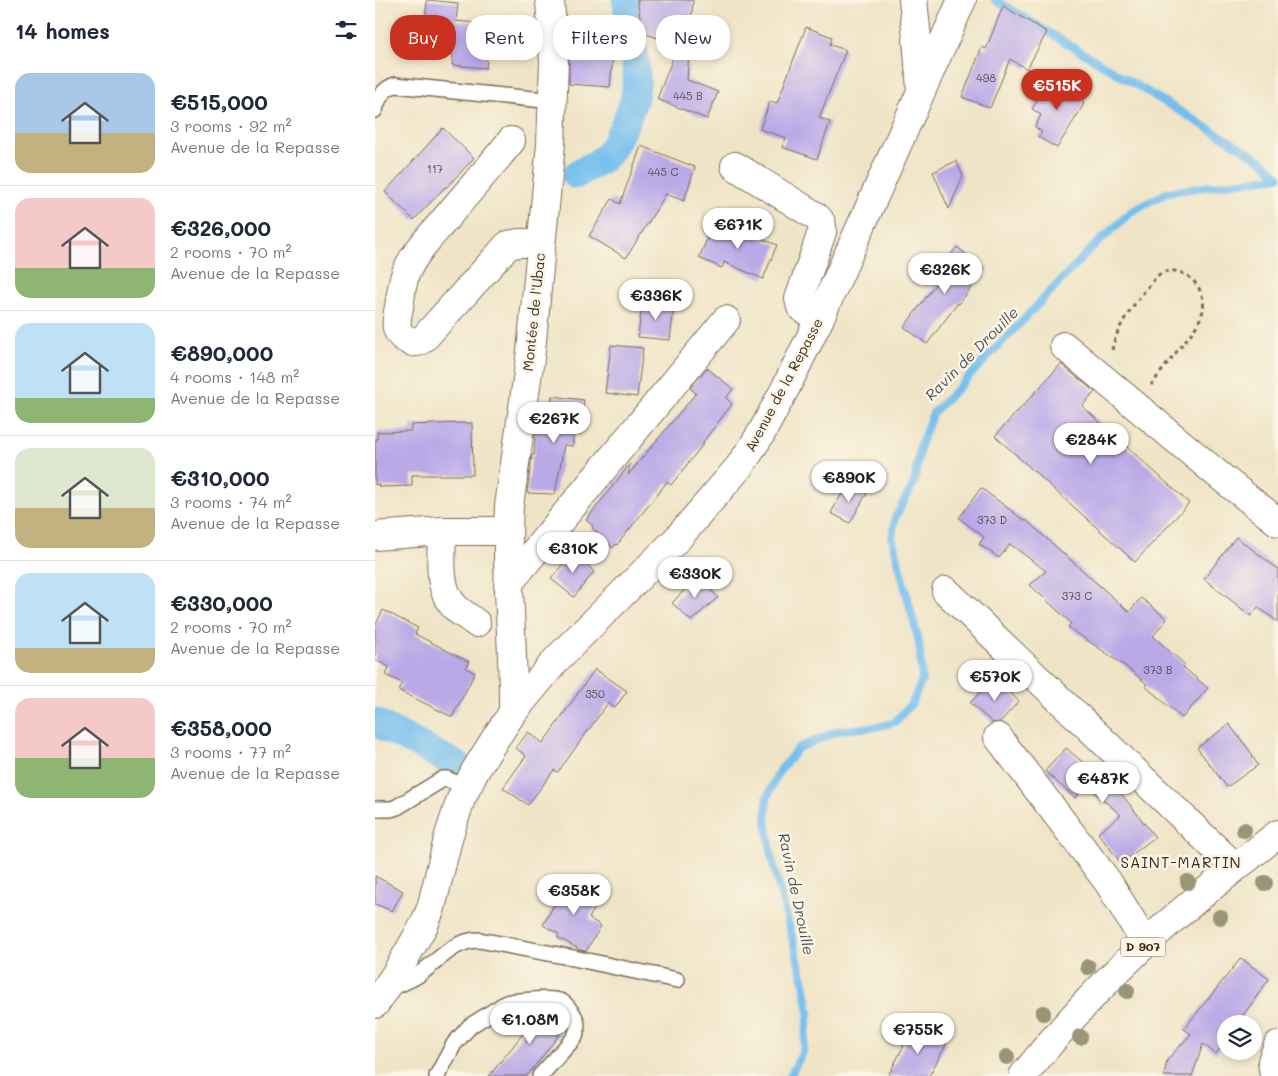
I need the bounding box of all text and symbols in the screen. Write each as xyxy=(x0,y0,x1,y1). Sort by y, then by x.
chip: Buy xyxy=(390,15,456,60)
chip: Rent xyxy=(466,15,543,60)
chip: Filters xyxy=(553,15,646,60)
chip: New xyxy=(656,15,730,60)
icon: filters xyxy=(332,16,360,44)
text: 14 homes xyxy=(15,17,110,44)
pin: €515K xyxy=(1022,68,1092,111)
house number: 498 xyxy=(976,70,996,85)
text: €515K xyxy=(1032,74,1082,95)
text: €515,000 xyxy=(170,88,268,115)
house number: 445 B xyxy=(673,88,703,103)
icon: home xyxy=(55,93,115,153)
text: 3 rooms · 92 m² xyxy=(170,115,292,136)
text: Avenue de la Repasse xyxy=(170,136,340,157)
house number: 117 xyxy=(427,161,443,176)
house number: 445 C xyxy=(648,164,678,179)
pin: €671K xyxy=(703,208,773,250)
text: €671K xyxy=(713,213,763,234)
text: €326,000 xyxy=(170,214,271,241)
icon: home xyxy=(55,218,115,278)
text: 2 rooms · 70 m² xyxy=(170,241,291,262)
street label: Montée de l'Ubac xyxy=(518,252,549,372)
pin: €326K xyxy=(910,252,980,295)
text: €326K xyxy=(919,258,971,279)
text: Avenue de la Repasse xyxy=(170,262,340,283)
pin: €336K xyxy=(621,278,691,321)
text: €336K xyxy=(630,284,682,305)
water label: Ravin de Drouille xyxy=(920,302,1022,404)
street label: Avenue de la Repasse xyxy=(740,315,827,455)
text: €890,000 xyxy=(170,339,273,366)
icon: home xyxy=(55,343,115,403)
text: 4 rooms · 148 m² xyxy=(170,366,299,387)
text: Avenue de la Repasse xyxy=(170,387,340,408)
pin: €267K xyxy=(519,402,589,444)
text: €267K xyxy=(528,407,580,428)
pin: €284K xyxy=(1056,422,1126,465)
text: €284K xyxy=(1065,428,1117,449)
pin: €890K xyxy=(814,460,884,503)
text: €310,000 xyxy=(170,464,269,491)
text: €890K xyxy=(822,466,876,487)
icon: home xyxy=(55,468,115,528)
text: 3 rooms · 74 m² xyxy=(170,491,291,512)
text: Avenue de la Repasse xyxy=(170,512,340,533)
house number: 373 D xyxy=(977,512,1007,527)
pin: €310K xyxy=(538,532,608,574)
text: €310K xyxy=(548,537,598,558)
pin: €330K xyxy=(660,556,730,599)
text: €330K xyxy=(669,562,722,583)
house number: 373 C xyxy=(1062,588,1092,603)
text: €330,000 xyxy=(170,589,273,616)
icon: home xyxy=(55,593,115,653)
text: 2 rooms · 70 m² xyxy=(170,616,291,637)
text: Avenue de la Repasse xyxy=(170,637,340,658)
pin: €570K xyxy=(960,660,1030,702)
house number: 373 B xyxy=(1143,662,1173,677)
text: €570K xyxy=(969,665,1021,686)
house number: 350 xyxy=(585,686,605,701)
text: €358,000 xyxy=(170,714,272,741)
icon: home xyxy=(55,718,115,778)
text: 3 rooms · 77 m² xyxy=(170,741,291,762)
text: Avenue de la Repasse xyxy=(170,762,340,783)
pin: €487K xyxy=(1068,762,1138,804)
text: €487K xyxy=(1077,767,1129,788)
water label: Ravin de Drouille xyxy=(774,831,820,957)
district label: SAINT-MARTIN xyxy=(1120,852,1242,872)
pin: €358K xyxy=(539,874,609,916)
text: €358K xyxy=(548,879,600,900)
road number: D 907 xyxy=(1121,938,1165,956)
pin: €1.08M xyxy=(489,1002,571,1045)
text: €1.08M xyxy=(501,1008,559,1029)
pin: €755K xyxy=(883,1012,953,1055)
map controls xyxy=(1217,1015,1262,1060)
button: layers xyxy=(1217,1015,1262,1060)
text: €755K xyxy=(892,1018,944,1039)

